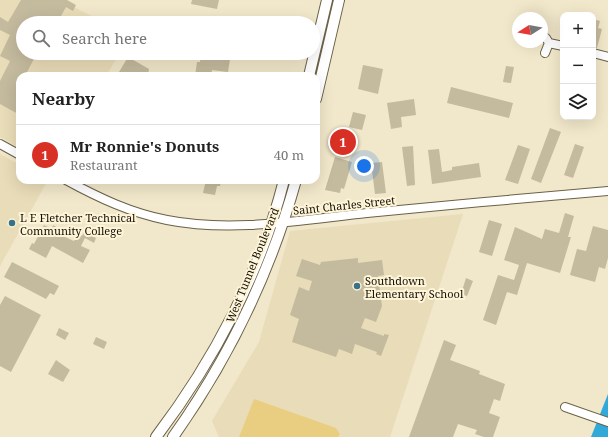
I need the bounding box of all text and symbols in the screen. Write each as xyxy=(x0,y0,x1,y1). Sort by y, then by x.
north arrow xyxy=(512,12,548,48)
map controls xyxy=(560,12,596,120)
button: + xyxy=(560,12,596,48)
search box xyxy=(16,16,320,60)
icon: search xyxy=(30,27,52,49)
text: Search here xyxy=(62,28,147,48)
button: − xyxy=(560,48,596,84)
button: layers xyxy=(560,84,596,120)
text: Nearby xyxy=(32,87,95,110)
pin: 1 xyxy=(330,127,356,157)
text: Mr Ronnie's Donuts xyxy=(70,136,219,156)
text: 1 xyxy=(41,146,49,164)
text: 40 m xyxy=(274,146,304,164)
text: Restaurant xyxy=(70,156,138,174)
your location xyxy=(354,156,374,176)
street label: Saint Charles Street xyxy=(292,192,396,218)
street label: West Tunnel Boulevard xyxy=(222,205,282,325)
place label: L E Fletcher Technical Community College xyxy=(20,210,136,238)
marker: L E Fletcher Technical Community College xyxy=(7,218,17,228)
place label: Southdown Elementary School xyxy=(365,273,464,301)
marker: Southdown Elementary School xyxy=(352,281,362,291)

